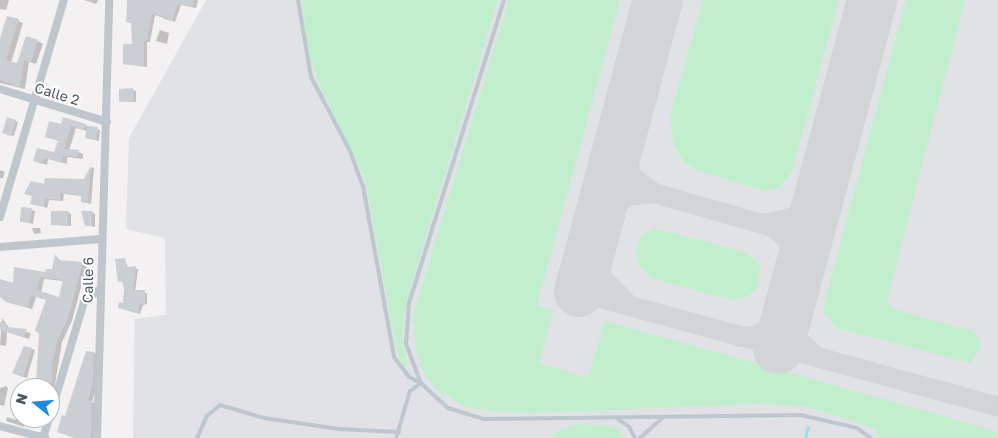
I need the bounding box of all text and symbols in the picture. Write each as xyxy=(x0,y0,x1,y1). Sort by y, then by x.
street label: Calle 2 xyxy=(33,79,81,109)
street label: Calle 6 xyxy=(79,257,97,303)
north arrow xyxy=(10,378,60,428)
text: N xyxy=(11,391,31,406)

